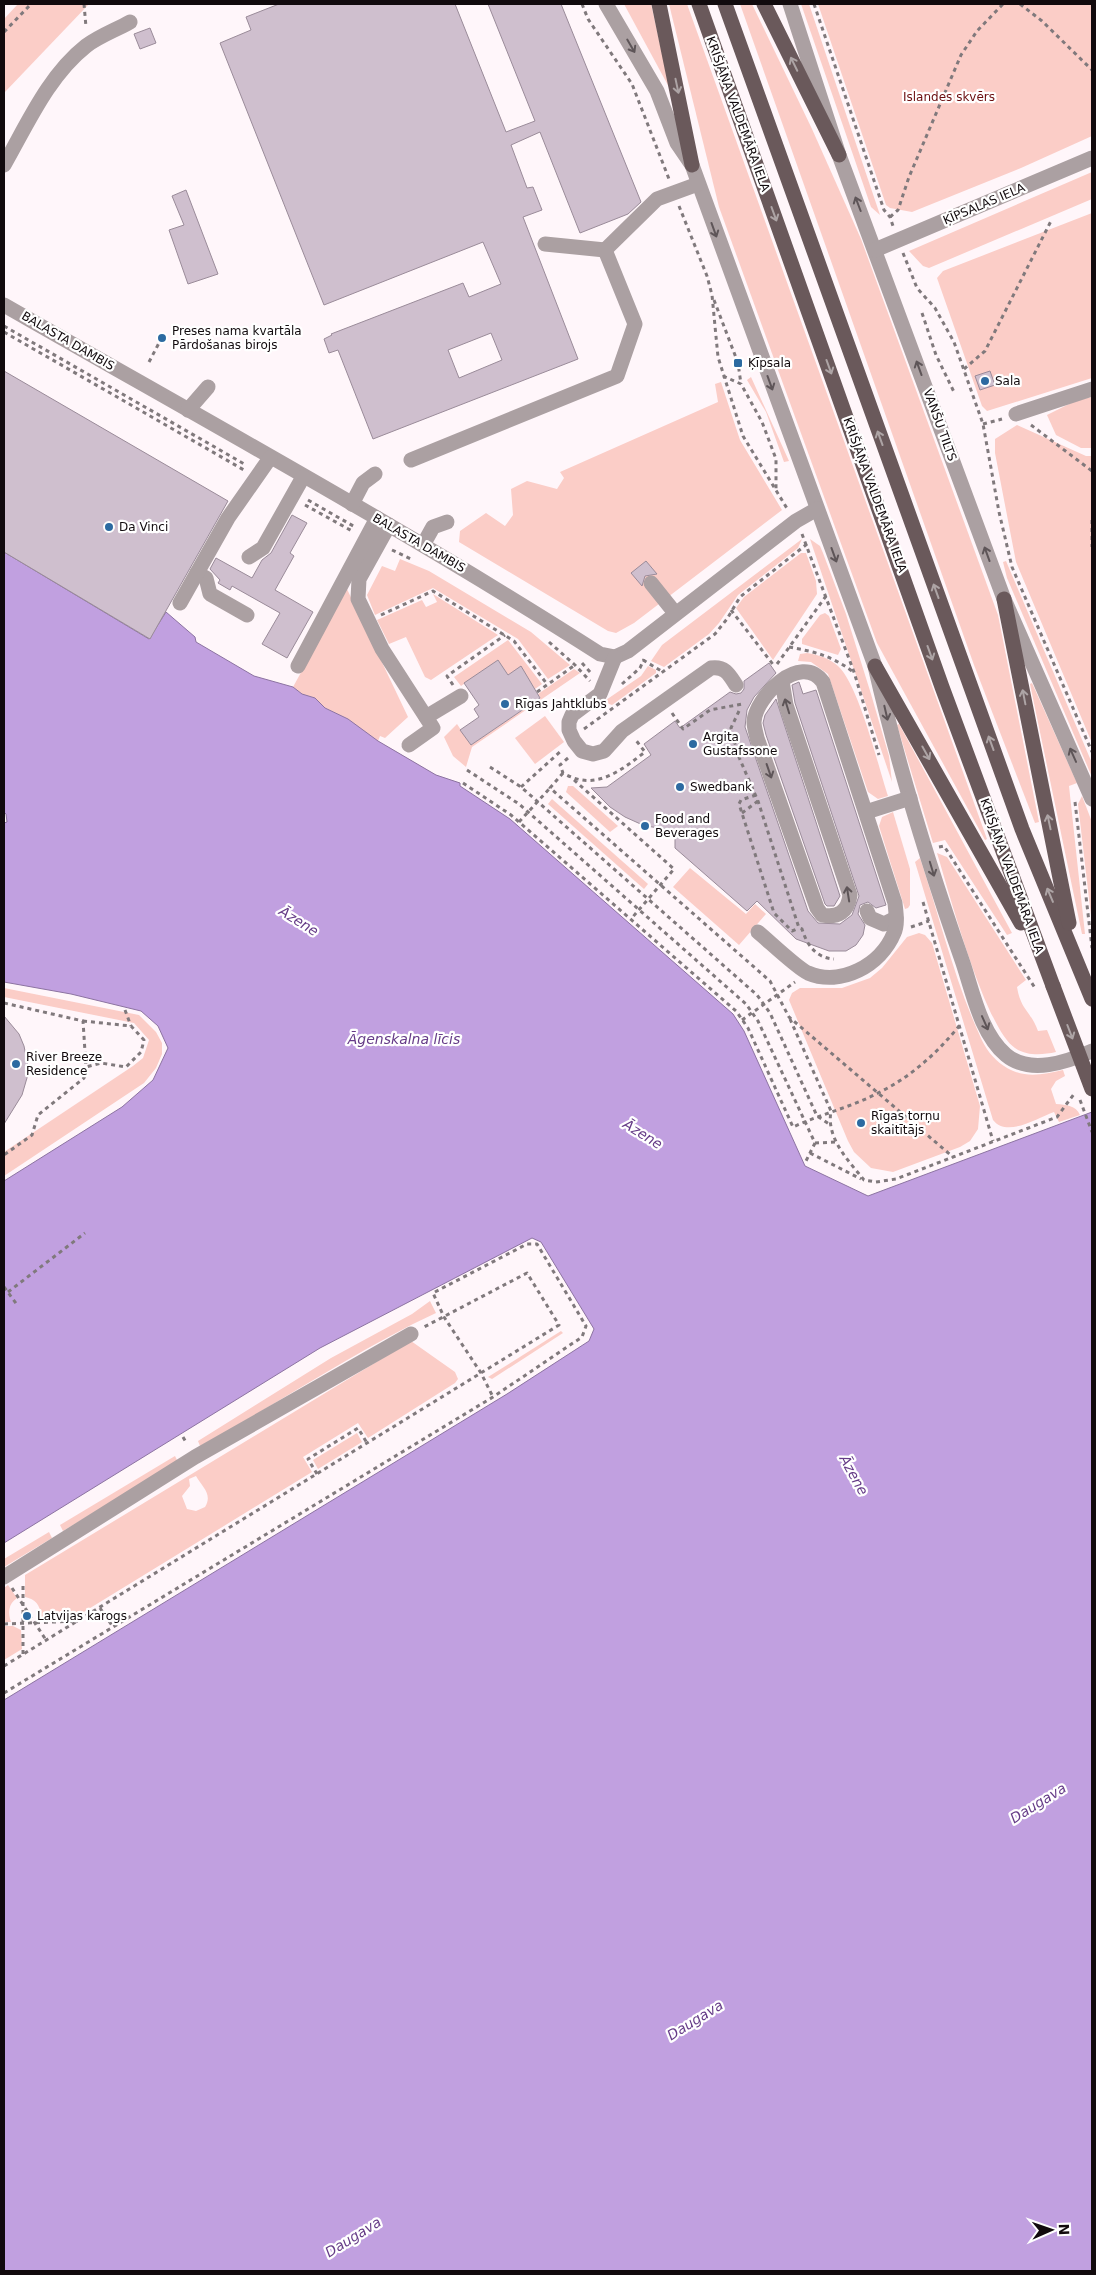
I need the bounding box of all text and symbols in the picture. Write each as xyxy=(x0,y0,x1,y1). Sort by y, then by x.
street label: KRIŠJĀŅA VALDEMĀRA IELA xyxy=(703,34,774,194)
one-way arrow xyxy=(626,38,636,52)
one-way arrow xyxy=(789,57,799,72)
one-way arrow xyxy=(673,77,682,93)
park label: Islandes skvērs xyxy=(903,90,995,104)
street label: ĶĪPSALAS IELA xyxy=(941,180,1028,228)
one-way arrow xyxy=(853,197,862,212)
one-way arrow xyxy=(770,206,779,222)
one-way arrow xyxy=(710,222,719,237)
street label: BALASTA DAMBIS xyxy=(19,309,117,373)
place label: Preses nama kvartāla Pārdošanas birojs xyxy=(172,324,302,352)
marker: Preses nama kvartāla Pārdošanas birojs xyxy=(156,332,168,344)
place label: Ķīpsala xyxy=(748,356,791,370)
marker: Ķīpsala xyxy=(732,357,744,369)
one-way arrow xyxy=(825,359,834,375)
one-way arrow xyxy=(914,361,923,377)
one-way arrow xyxy=(766,374,775,390)
place label: Sala xyxy=(995,374,1021,388)
marker: Sala xyxy=(979,375,991,387)
street label: VANŠU TILTS xyxy=(920,387,960,463)
street label: KRIŠJĀŅA VALDEMĀRA IELA xyxy=(840,415,911,575)
one-way arrow xyxy=(875,431,884,446)
street label: BALASTA DAMBIS xyxy=(370,511,468,575)
place label: Da Vinci xyxy=(119,520,168,534)
marker: Da Vinci xyxy=(103,521,115,533)
one-way arrow xyxy=(830,546,839,562)
one-way arrow xyxy=(982,547,991,562)
one-way arrow xyxy=(931,584,940,599)
one-way arrow xyxy=(926,644,935,660)
one-way arrow xyxy=(1018,689,1028,705)
place label: Rīgas Jahtklubs xyxy=(515,697,607,711)
marker: Rīgas Jahtklubs xyxy=(499,698,511,710)
one-way arrow xyxy=(781,699,791,715)
one-way arrow xyxy=(882,705,891,721)
place label: Argita Gustafssone xyxy=(703,730,777,758)
one-way arrow xyxy=(986,736,995,752)
marker: Argita Gustafssone xyxy=(687,738,699,750)
one-way arrow xyxy=(921,746,931,761)
one-way arrow xyxy=(1067,748,1077,763)
one-way arrow xyxy=(765,762,774,778)
place label: Swedbank xyxy=(690,780,752,794)
marker: Swedbank xyxy=(674,781,686,793)
street label: KRIŠJĀŅA VALDEMĀRA IELA xyxy=(977,796,1048,956)
place label: Food and Beverages xyxy=(655,812,719,840)
one-way arrow xyxy=(1043,815,1053,831)
marker: Food and Beverages xyxy=(639,820,651,832)
one-way arrow xyxy=(928,861,938,877)
one-way arrow xyxy=(843,886,853,902)
one-way arrow xyxy=(1045,888,1054,903)
water label: Āzene xyxy=(276,902,321,939)
one-way arrow xyxy=(980,1015,990,1030)
one-way arrow xyxy=(1066,1023,1075,1039)
water label: Āgenskalna līcis xyxy=(347,1031,460,1047)
place label: River Breeze Residence xyxy=(26,1050,102,1078)
marker: River Breeze Residence xyxy=(10,1058,22,1070)
place label: Rīgas torņu skaitītājs xyxy=(871,1109,940,1137)
water label: Āzene xyxy=(620,1115,665,1152)
marker: Rīgas torņu skaitītājs xyxy=(855,1117,867,1129)
water label: Āzene xyxy=(836,1451,871,1498)
place label: Latvijas karogs xyxy=(37,1609,127,1623)
marker: Latvijas karogs xyxy=(21,1610,33,1622)
water label: Daugava xyxy=(1007,1780,1069,1826)
water label: Daugava xyxy=(664,1997,726,2043)
north arrow xyxy=(1026,2205,1076,2255)
water label: Daugava xyxy=(322,2214,384,2260)
text: N xyxy=(1056,2223,1072,2236)

